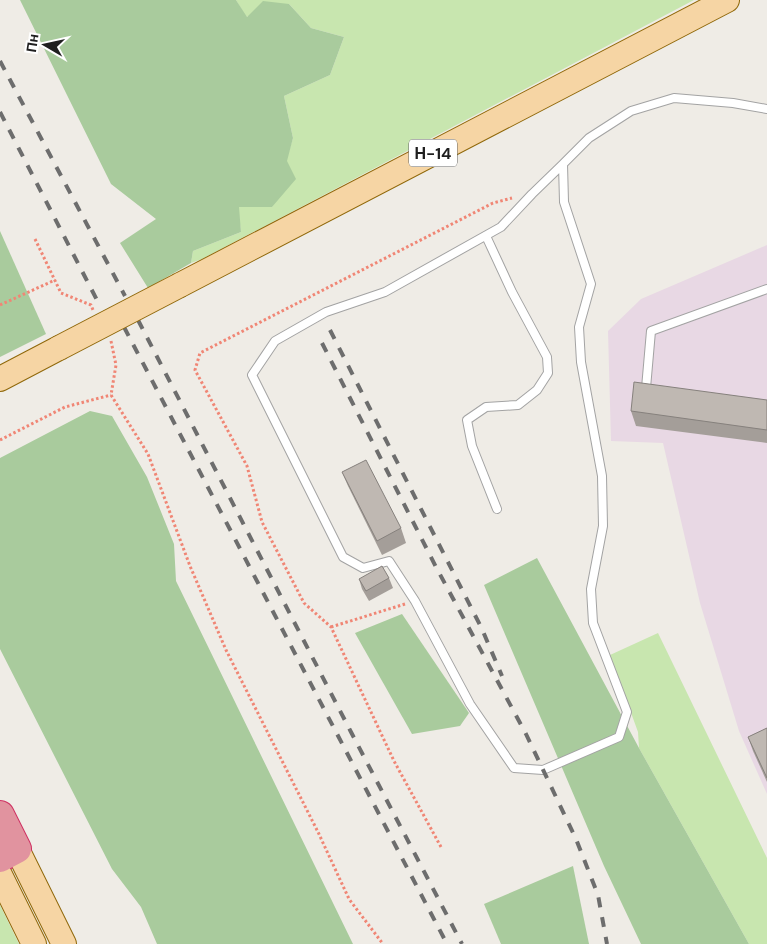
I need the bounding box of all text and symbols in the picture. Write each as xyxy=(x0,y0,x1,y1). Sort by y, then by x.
north arrow xyxy=(20,20,70,70)
text: Пн xyxy=(22,32,42,54)
road number: Н-14 xyxy=(409,140,457,167)

